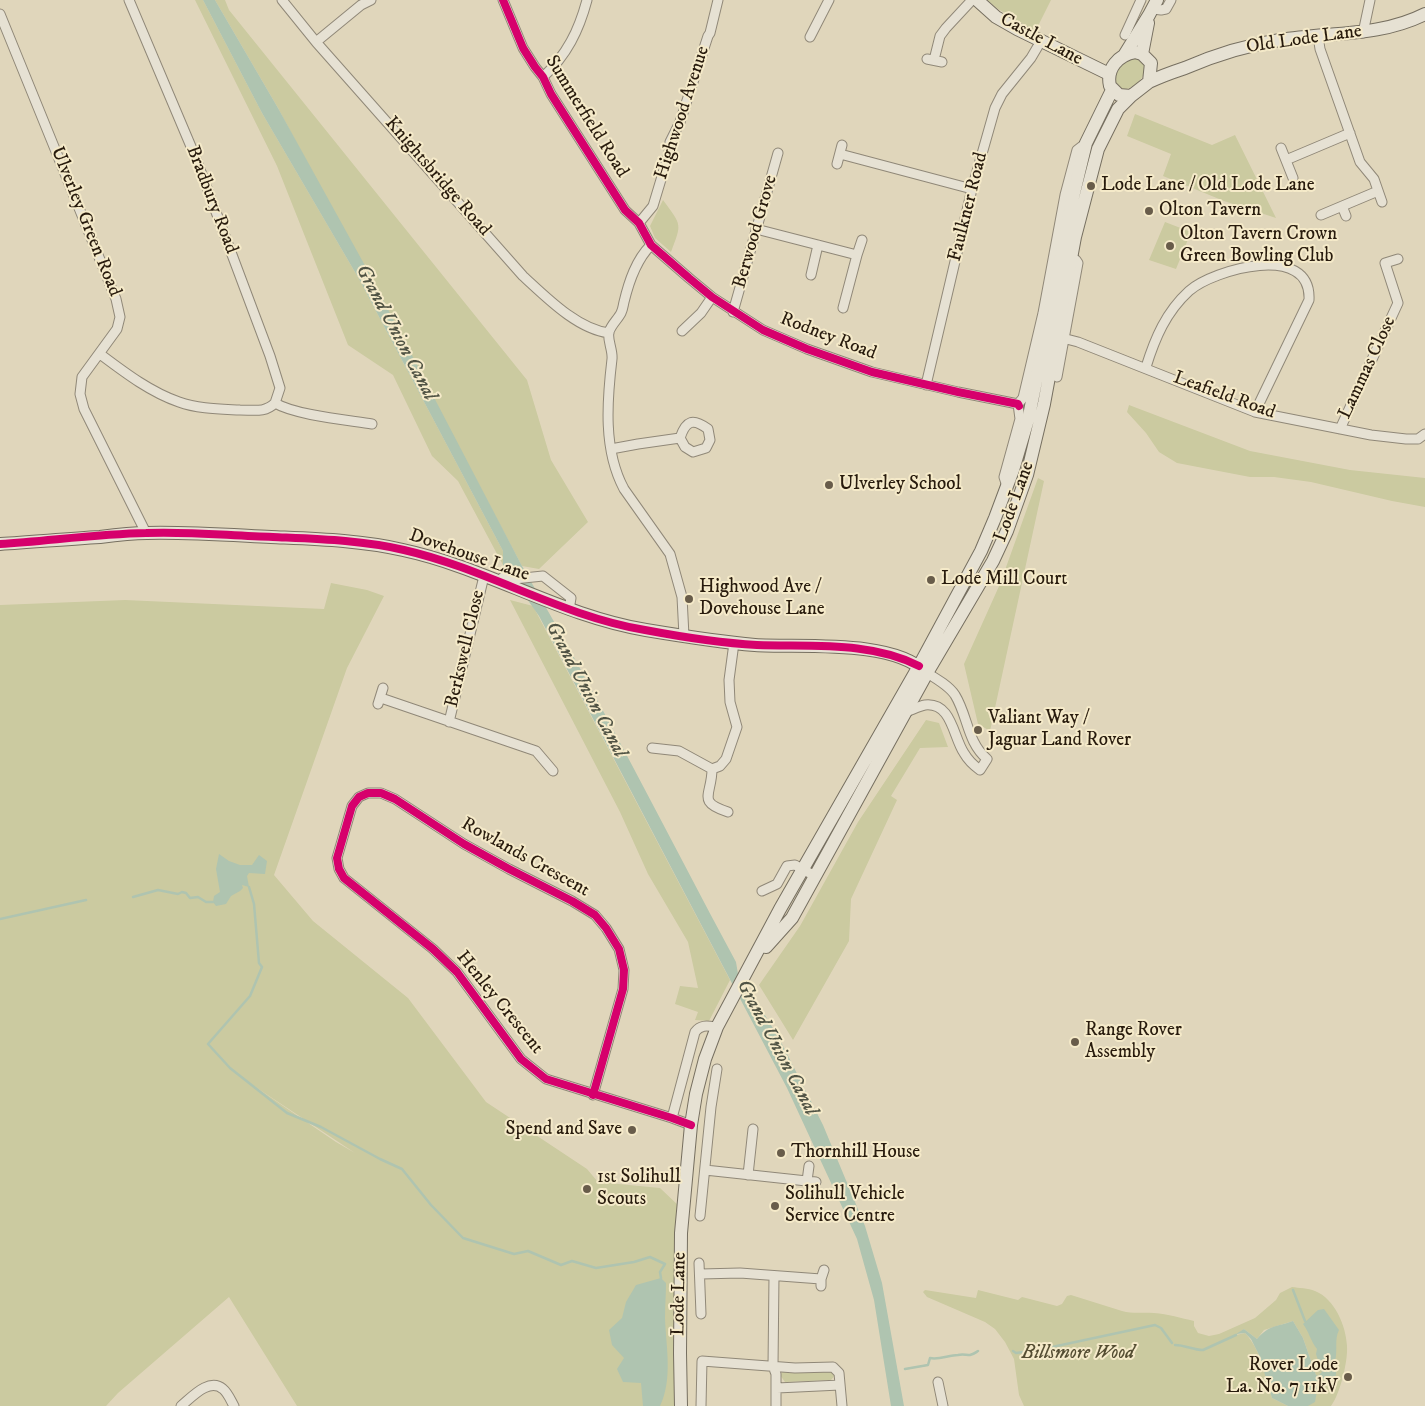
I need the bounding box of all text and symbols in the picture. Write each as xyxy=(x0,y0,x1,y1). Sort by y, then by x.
street label: Castle Lane xyxy=(996,9,1086,71)
street label: Old Lode Lane xyxy=(1245,21,1363,59)
street label: Highwood Avenue xyxy=(651,43,715,183)
street label: Summerfield Road xyxy=(539,52,633,182)
street label: Knightsbridge Road xyxy=(379,113,495,241)
street label: Bradbury Road xyxy=(180,143,242,257)
street label: Ulverley Green Road xyxy=(45,144,125,300)
street label: Faulkner Road xyxy=(944,150,994,264)
street label: Berwood Grove xyxy=(729,173,783,291)
place label: Lode Lane / Old Lode Lane xyxy=(1101,175,1315,197)
marker: Lode Lane / Old Lode Lane xyxy=(1085,180,1097,192)
place label: Olton Tavern xyxy=(1159,200,1261,222)
marker: Olton Tavern xyxy=(1143,205,1155,217)
place label: Olton Tavern Crown Green Bowling Club xyxy=(1180,224,1337,268)
marker: Olton Tavern Crown Green Bowling Club xyxy=(1164,240,1176,252)
water label: Grand Union Canal xyxy=(349,261,441,405)
street label: Rodney Road xyxy=(777,308,879,366)
street label: Lammas Close xyxy=(1334,313,1402,423)
street label: Leafield Road xyxy=(1170,367,1278,425)
street label: Lode Lane xyxy=(990,459,1040,545)
place label: Ulverley School xyxy=(839,474,961,496)
marker: Ulverley School xyxy=(823,479,835,491)
street label: Dovehouse Lane xyxy=(406,525,532,587)
place label: Lode Mill Court xyxy=(941,569,1067,591)
marker: Lode Mill Court xyxy=(925,574,937,586)
place label: Highwood Ave / Dovehouse Lane xyxy=(699,577,825,621)
street label: Berkswell Close xyxy=(441,588,491,710)
marker: Highwood Ave / Dovehouse Lane xyxy=(683,593,695,605)
water label: Grand Union Canal xyxy=(539,618,631,762)
place label: Valiant Way / Jaguar Land Rover xyxy=(988,708,1131,752)
marker: Valiant Way / Jaguar Land Rover xyxy=(972,724,984,736)
street label: Rowlands Crescent xyxy=(457,813,593,903)
street label: Henley Crescent xyxy=(451,947,547,1059)
water label: Grand Union Canal xyxy=(730,976,822,1120)
place label: Range Rover Assembly xyxy=(1085,1020,1182,1064)
marker: Range Rover Assembly xyxy=(1069,1036,1081,1048)
place label: Spend and Save xyxy=(506,1119,622,1141)
marker: Spend and Save xyxy=(626,1124,638,1136)
place label: Thornhill House xyxy=(791,1142,920,1164)
marker: Thornhill House xyxy=(775,1147,787,1159)
place label: 1st Solihull Scouts xyxy=(597,1167,681,1211)
marker: 1st Solihull Scouts xyxy=(581,1183,593,1195)
place label: Solihull Vehicle Service Centre xyxy=(785,1184,905,1228)
marker: Solihull Vehicle Service Centre xyxy=(769,1200,781,1212)
street label: Lode Lane xyxy=(668,1252,692,1336)
park label: Billsmore Wood xyxy=(1022,1343,1134,1365)
place label: Rover Lode La. No. 7 11kV xyxy=(1226,1355,1338,1399)
marker: Rover Lode La. No. 7 11kV xyxy=(1342,1371,1354,1383)

